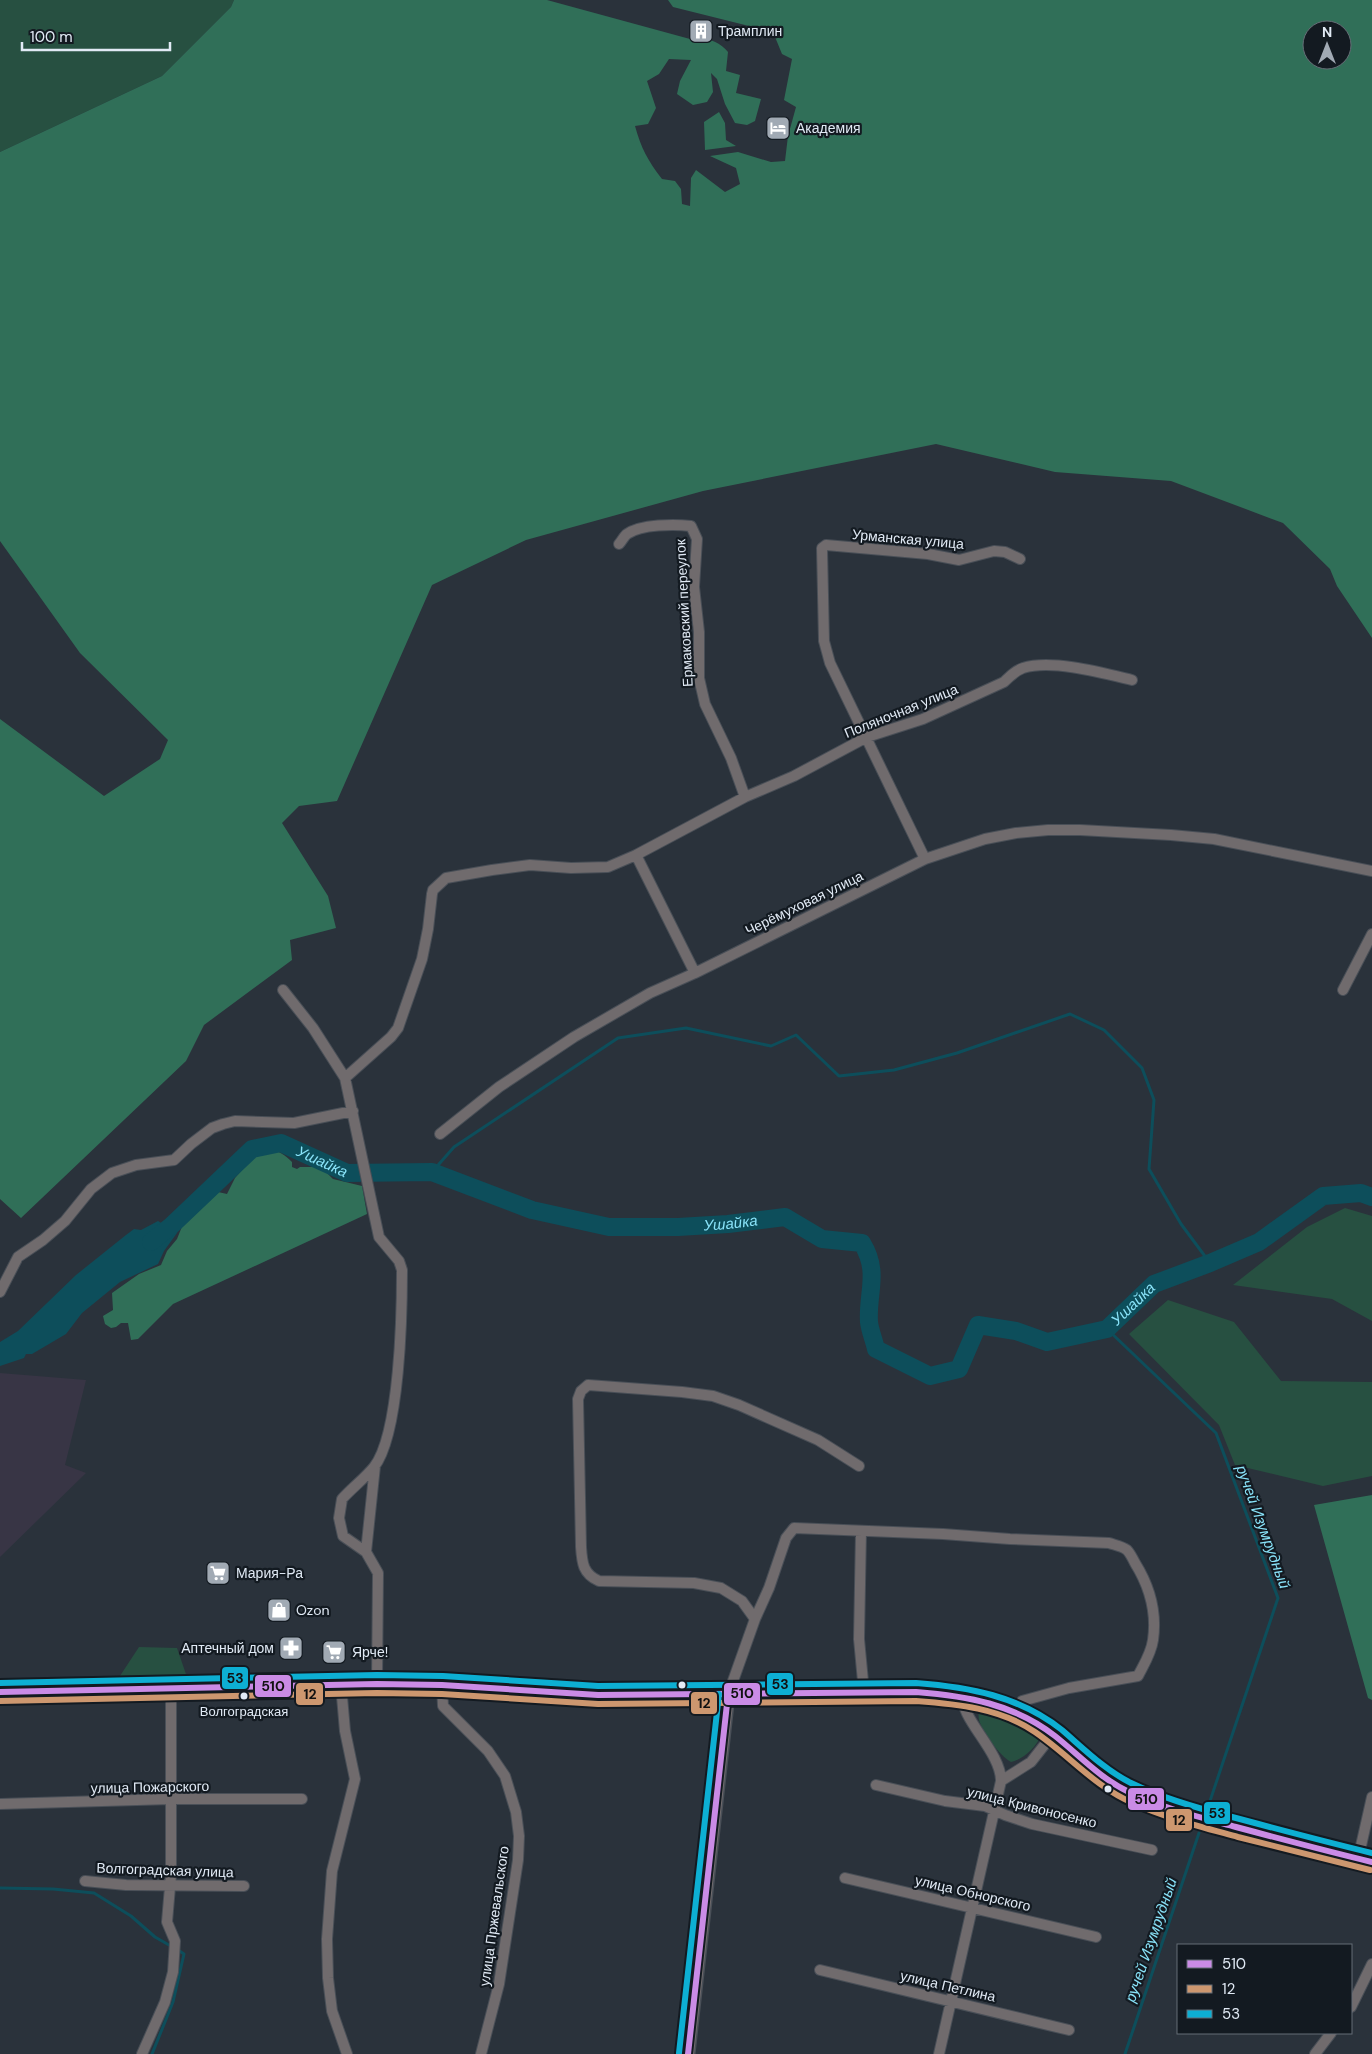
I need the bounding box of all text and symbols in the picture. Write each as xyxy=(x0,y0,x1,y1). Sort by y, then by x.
building icon: Трамплин xyxy=(688,18,714,44)
scale bar xyxy=(22,20,170,52)
north arrow xyxy=(1302,20,1352,70)
place label: Трамплин xyxy=(718,22,782,40)
text: N xyxy=(1322,23,1332,41)
text: 100 m xyxy=(30,27,73,47)
hotel icon: Академия xyxy=(765,115,791,141)
place label: Академия xyxy=(796,119,861,137)
street label: Урманская улица xyxy=(851,525,965,553)
street label: Ермаковский переулок xyxy=(671,538,697,687)
street label: Поляночная улица xyxy=(841,680,961,742)
street label: Черёмуховая улица xyxy=(742,867,866,939)
water label: Ушайка xyxy=(292,1141,351,1182)
water label: Ушайка xyxy=(702,1210,759,1236)
water label: Ушайка xyxy=(1106,1278,1160,1331)
water label: ручей Изумрудный xyxy=(1231,1461,1295,1592)
supermarket icon: Мария-Ра xyxy=(205,1560,231,1586)
place label: Мария-Ра xyxy=(236,1564,303,1582)
shop icon: Ozon xyxy=(266,1597,292,1623)
place label: Ozon xyxy=(296,1601,330,1619)
pharmacy icon: Аптечный дом xyxy=(278,1635,304,1661)
place label: Аптечный дом xyxy=(181,1639,274,1657)
supermarket icon: Ярче! xyxy=(321,1639,347,1665)
place label: Ярче! xyxy=(352,1643,388,1661)
line badge: 53 xyxy=(221,1666,249,1690)
text: 53 xyxy=(226,1669,244,1687)
line badge: 53 xyxy=(766,1672,794,1696)
line badge: 510 xyxy=(254,1674,292,1698)
text: 53 xyxy=(771,1675,789,1693)
text: 510 xyxy=(261,1677,285,1695)
unlabelled marker xyxy=(677,1680,687,1690)
line badge: 12 xyxy=(295,1682,324,1706)
line badge: 510 xyxy=(723,1682,761,1706)
text: 510 xyxy=(730,1684,754,1702)
text: 12 xyxy=(303,1685,317,1703)
marker: Волгоградская xyxy=(239,1691,249,1701)
line badge: 12 xyxy=(690,1691,718,1715)
text: 12 xyxy=(697,1694,711,1712)
place label: Волгоградская xyxy=(200,1703,288,1720)
street label: улица Пожарского xyxy=(91,1777,210,1797)
street label: улица Кривоносенко xyxy=(965,1782,1099,1832)
unlabelled marker xyxy=(1103,1784,1113,1794)
line badge: 510 xyxy=(1127,1787,1165,1811)
text: 510 xyxy=(1134,1790,1158,1808)
line badge: 53 xyxy=(1203,1801,1231,1825)
text: 53 xyxy=(1208,1804,1226,1822)
line badge: 12 xyxy=(1165,1808,1193,1832)
text: 12 xyxy=(1172,1811,1186,1829)
street label: улица Пржевальского xyxy=(475,1845,513,1987)
street label: Волгоградская улица xyxy=(96,1859,234,1881)
street label: улица Обнорского xyxy=(913,1871,1033,1915)
water label: ручей Изумрудный xyxy=(1120,1875,1182,2006)
legend xyxy=(1177,1944,1352,2034)
text: 510 xyxy=(1222,1954,1246,1974)
street label: улица Петлина xyxy=(899,1966,998,2006)
text: 12 xyxy=(1222,1979,1235,1999)
text: 53 xyxy=(1222,2004,1240,2024)

